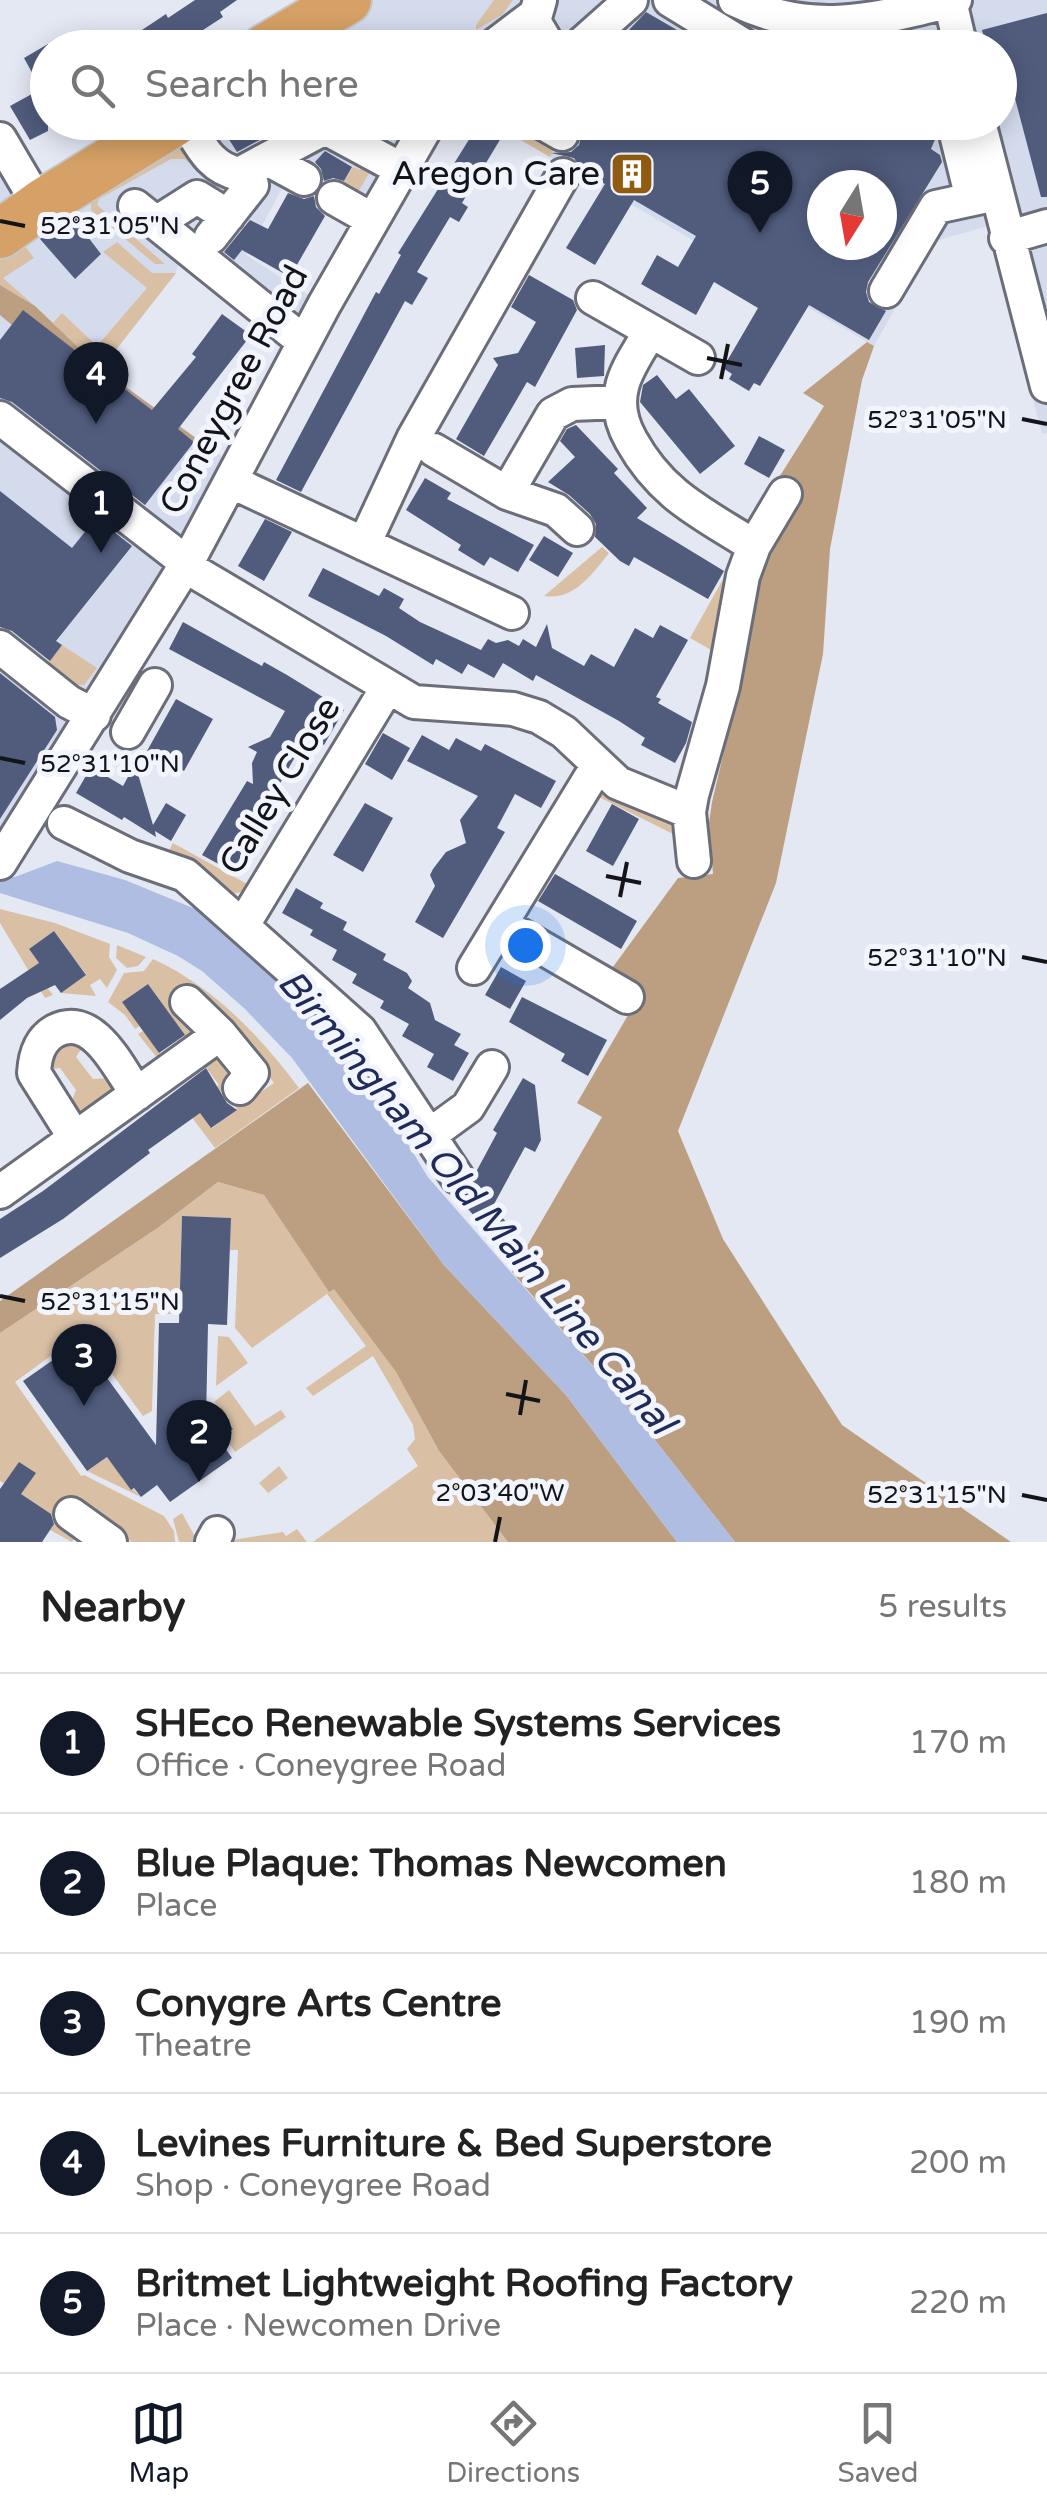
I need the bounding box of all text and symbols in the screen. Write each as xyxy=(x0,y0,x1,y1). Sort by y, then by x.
search box xyxy=(30,30,1017,140)
icon: search xyxy=(65,58,120,113)
text: Search here xyxy=(145,62,359,108)
pin: 5 xyxy=(728,150,792,233)
building icon: Aregon Care xyxy=(609,151,655,197)
place label: Aregon Care xyxy=(391,153,600,195)
north arrow xyxy=(807,170,897,260)
text: 52°31'05"N xyxy=(40,211,180,241)
street label: Coneygree Road xyxy=(151,258,317,522)
pin: 4 xyxy=(64,342,128,424)
text: 52°31'05"N xyxy=(867,405,1007,435)
pin: 1 xyxy=(68,470,134,553)
street label: Calley Close xyxy=(211,690,349,882)
text: 52°31'10"N xyxy=(40,749,180,779)
your location xyxy=(500,920,551,971)
text: 52°31'10"N xyxy=(867,943,1007,973)
water label: Birmingham Old Main Line Canal xyxy=(268,960,687,1447)
text: 52°31'15"N xyxy=(40,1287,180,1317)
pin: 3 xyxy=(52,1324,116,1406)
pin: 2 xyxy=(166,1400,232,1482)
text: 2°03'40"W xyxy=(435,1478,565,1508)
text: 52°31'15"N xyxy=(867,1480,1007,1510)
text: Nearby xyxy=(40,1582,185,1633)
text: 5 results xyxy=(878,1588,1007,1626)
text: SHEco Renewable Systems Services xyxy=(135,1701,781,1747)
text: 1 xyxy=(62,1724,83,1762)
text: 170 m xyxy=(909,1724,1007,1762)
text: Office · Coneygree Road xyxy=(135,1747,507,1785)
text: Blue Plaque: Thomas Newcomen xyxy=(135,1841,727,1887)
text: 2 xyxy=(62,1864,83,1902)
text: 180 m xyxy=(909,1864,1007,1902)
text: Place xyxy=(135,1887,217,1925)
text: Conygre Arts Centre xyxy=(135,1981,502,2027)
text: 3 xyxy=(62,2004,83,2042)
text: 190 m xyxy=(909,2004,1007,2042)
text: Theatre xyxy=(135,2027,252,2065)
text: Levines Furniture & Bed Superstore xyxy=(135,2121,772,2167)
text: 4 xyxy=(62,2144,83,2182)
text: 200 m xyxy=(909,2144,1007,2182)
text: Shop · Coneygree Road xyxy=(135,2167,491,2205)
text: Britmet Lightweight Roofing Factory xyxy=(135,2261,793,2307)
text: 5 xyxy=(62,2284,83,2322)
text: 220 m xyxy=(909,2284,1007,2322)
text: Place · Newcomen Drive xyxy=(135,2307,501,2345)
tab: Map xyxy=(129,2396,189,2490)
tab: Directions xyxy=(446,2396,580,2490)
tab: Saved xyxy=(837,2396,918,2490)

